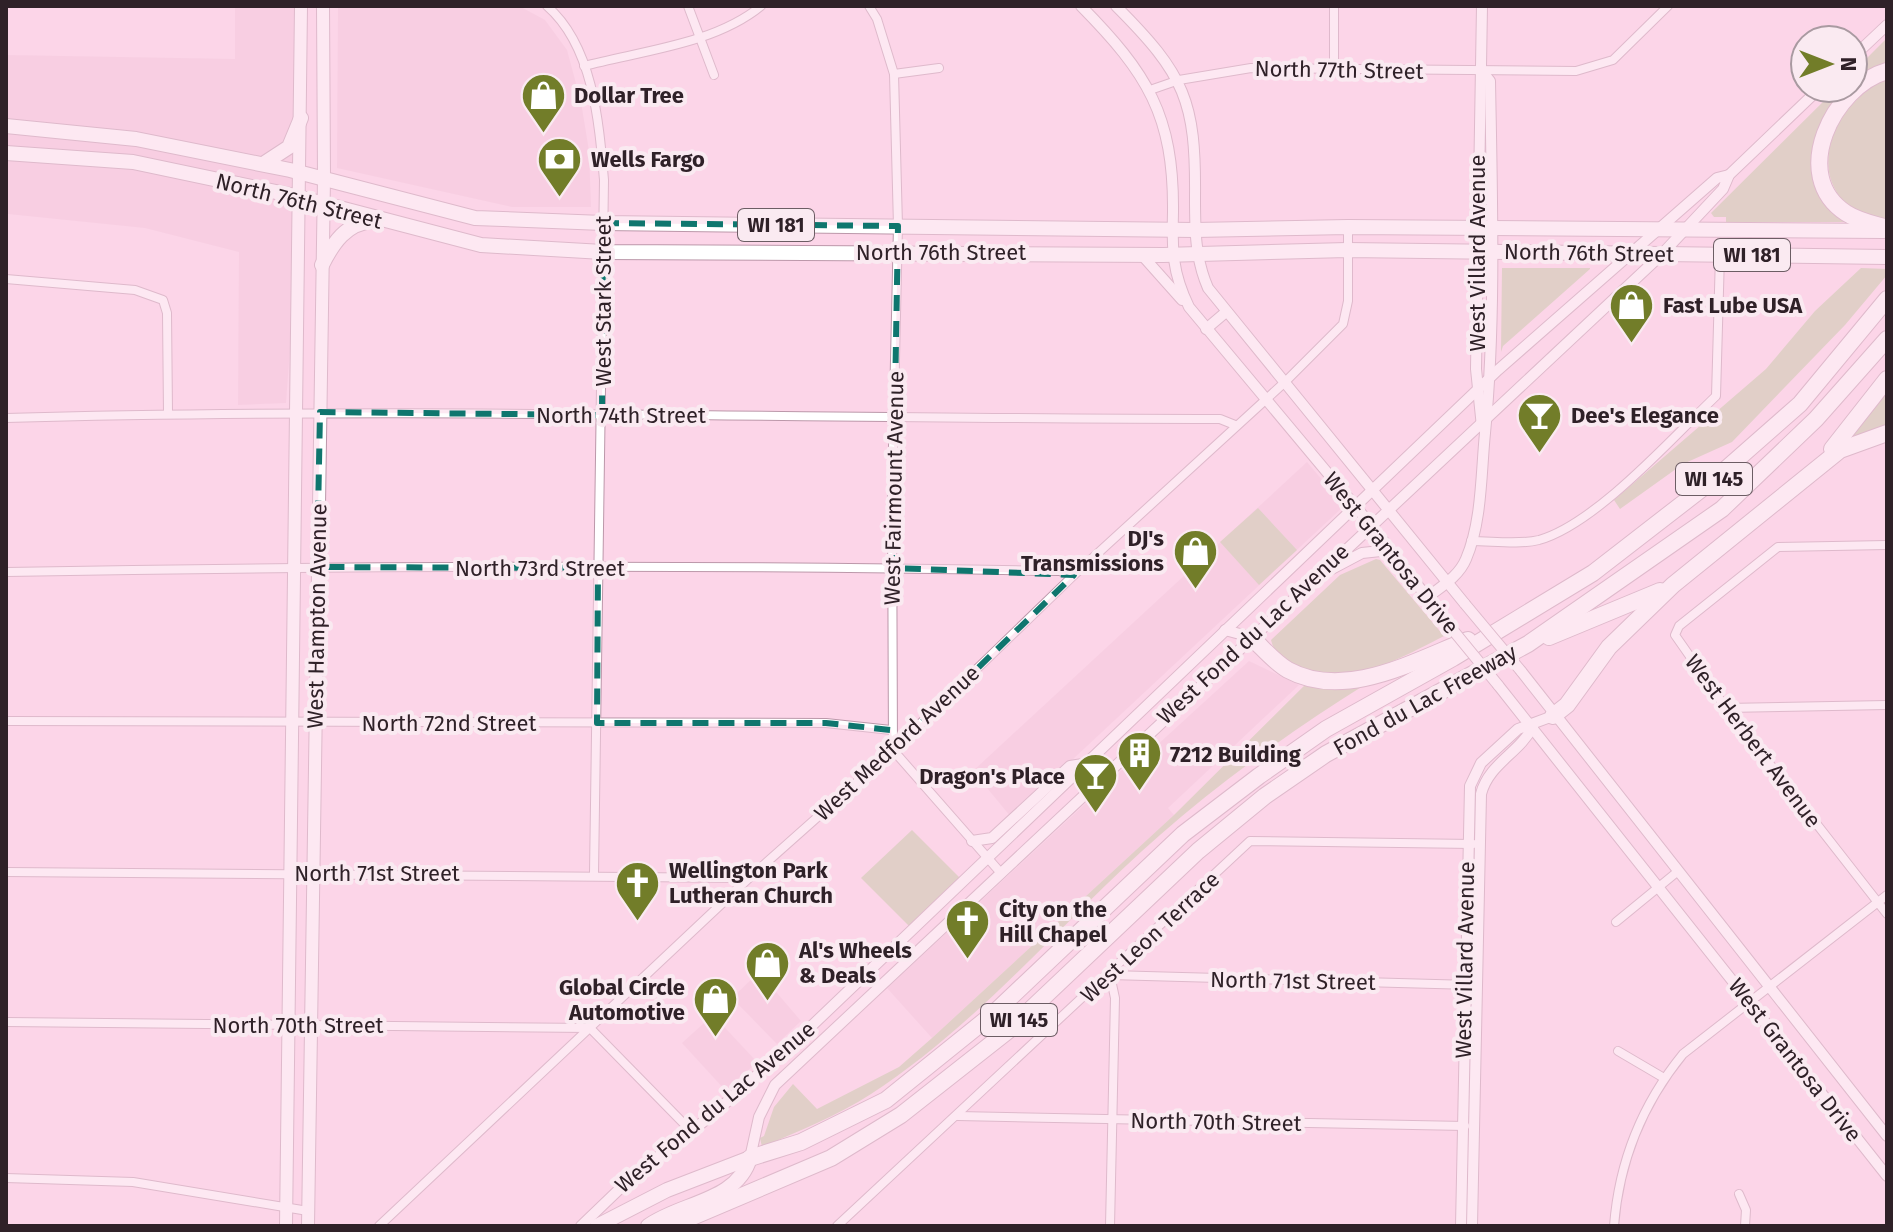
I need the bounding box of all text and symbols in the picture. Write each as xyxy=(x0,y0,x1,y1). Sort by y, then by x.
north arrow xyxy=(1789,24,1869,104)
street label: North 77th Street xyxy=(1254,55,1424,85)
text: N xyxy=(1835,57,1862,71)
shop icon: Dollar Tree xyxy=(519,71,567,134)
place label: Dollar Tree xyxy=(574,82,684,109)
bank icon: Wells Fargo xyxy=(536,135,584,198)
place label: Wells Fargo xyxy=(591,146,705,173)
street label: West Villard Avenue xyxy=(1464,154,1491,352)
street label: North 76th Street xyxy=(213,167,385,235)
road number: WI 181 xyxy=(738,209,814,241)
street label: West Stark Street xyxy=(590,215,617,387)
street label: North 76th Street xyxy=(1504,238,1674,268)
street label: North 76th Street xyxy=(856,239,1026,266)
road number: WI 181 xyxy=(1714,239,1790,271)
shop icon: Fast Lube USA xyxy=(1608,281,1656,344)
place label: Fast Lube USA xyxy=(1663,292,1803,319)
street label: West Fairmount Avenue xyxy=(878,371,910,605)
bar icon: Dee's Elegance xyxy=(1516,391,1564,454)
street label: North 74th Street xyxy=(536,402,706,429)
place label: Dee's Elegance xyxy=(1571,402,1719,429)
road number: WI 145 xyxy=(1676,463,1752,495)
street label: West Grantosa Drive xyxy=(1317,467,1465,639)
street label: West Hampton Avenue xyxy=(302,503,332,729)
place label: DJ's Transmissions xyxy=(1021,525,1164,577)
shop icon: DJ's Transmissions xyxy=(1171,527,1219,590)
street label: West Fond du Lac Avenue xyxy=(1151,538,1355,730)
street label: North 73rd Street xyxy=(455,555,625,582)
street label: Fond du Lac Freeway xyxy=(1329,638,1522,762)
street label: West Herbert Avenue xyxy=(1679,649,1827,833)
street label: West Medford Avenue xyxy=(809,659,985,827)
street label: North 72nd Street xyxy=(362,710,537,737)
building icon: 7212 Building xyxy=(1115,730,1163,793)
place label: 7212 Building xyxy=(1170,741,1302,768)
bar icon: Dragon's Place xyxy=(1072,752,1120,815)
place label: Dragon's Place xyxy=(919,763,1065,790)
place label: Wellington Park Lutheran Church xyxy=(669,857,833,909)
church icon: Wellington Park Lutheran Church xyxy=(614,859,662,922)
street label: North 71st Street xyxy=(294,860,460,887)
street label: West Villard Avenue xyxy=(1450,861,1480,1059)
street label: West Leon Terrace xyxy=(1075,866,1225,1008)
place label: City on the Hill Chapel xyxy=(999,896,1108,948)
church icon: City on the Hill Chapel xyxy=(944,898,992,961)
place label: Al's Wheels & Deals xyxy=(798,937,912,989)
shop icon: Al's Wheels & Deals xyxy=(744,939,792,1002)
street label: North 71st Street xyxy=(1210,966,1376,996)
street label: West Grantosa Drive xyxy=(1723,973,1867,1147)
place label: Global Circle Automotive xyxy=(559,974,685,1026)
shop icon: Global Circle Automotive xyxy=(692,976,740,1039)
road number: WI 145 xyxy=(981,1004,1057,1036)
street label: North 70th Street xyxy=(212,1012,384,1039)
street label: West Fond du Lac Avenue xyxy=(610,1015,820,1199)
street label: North 70th Street xyxy=(1130,1107,1302,1137)

